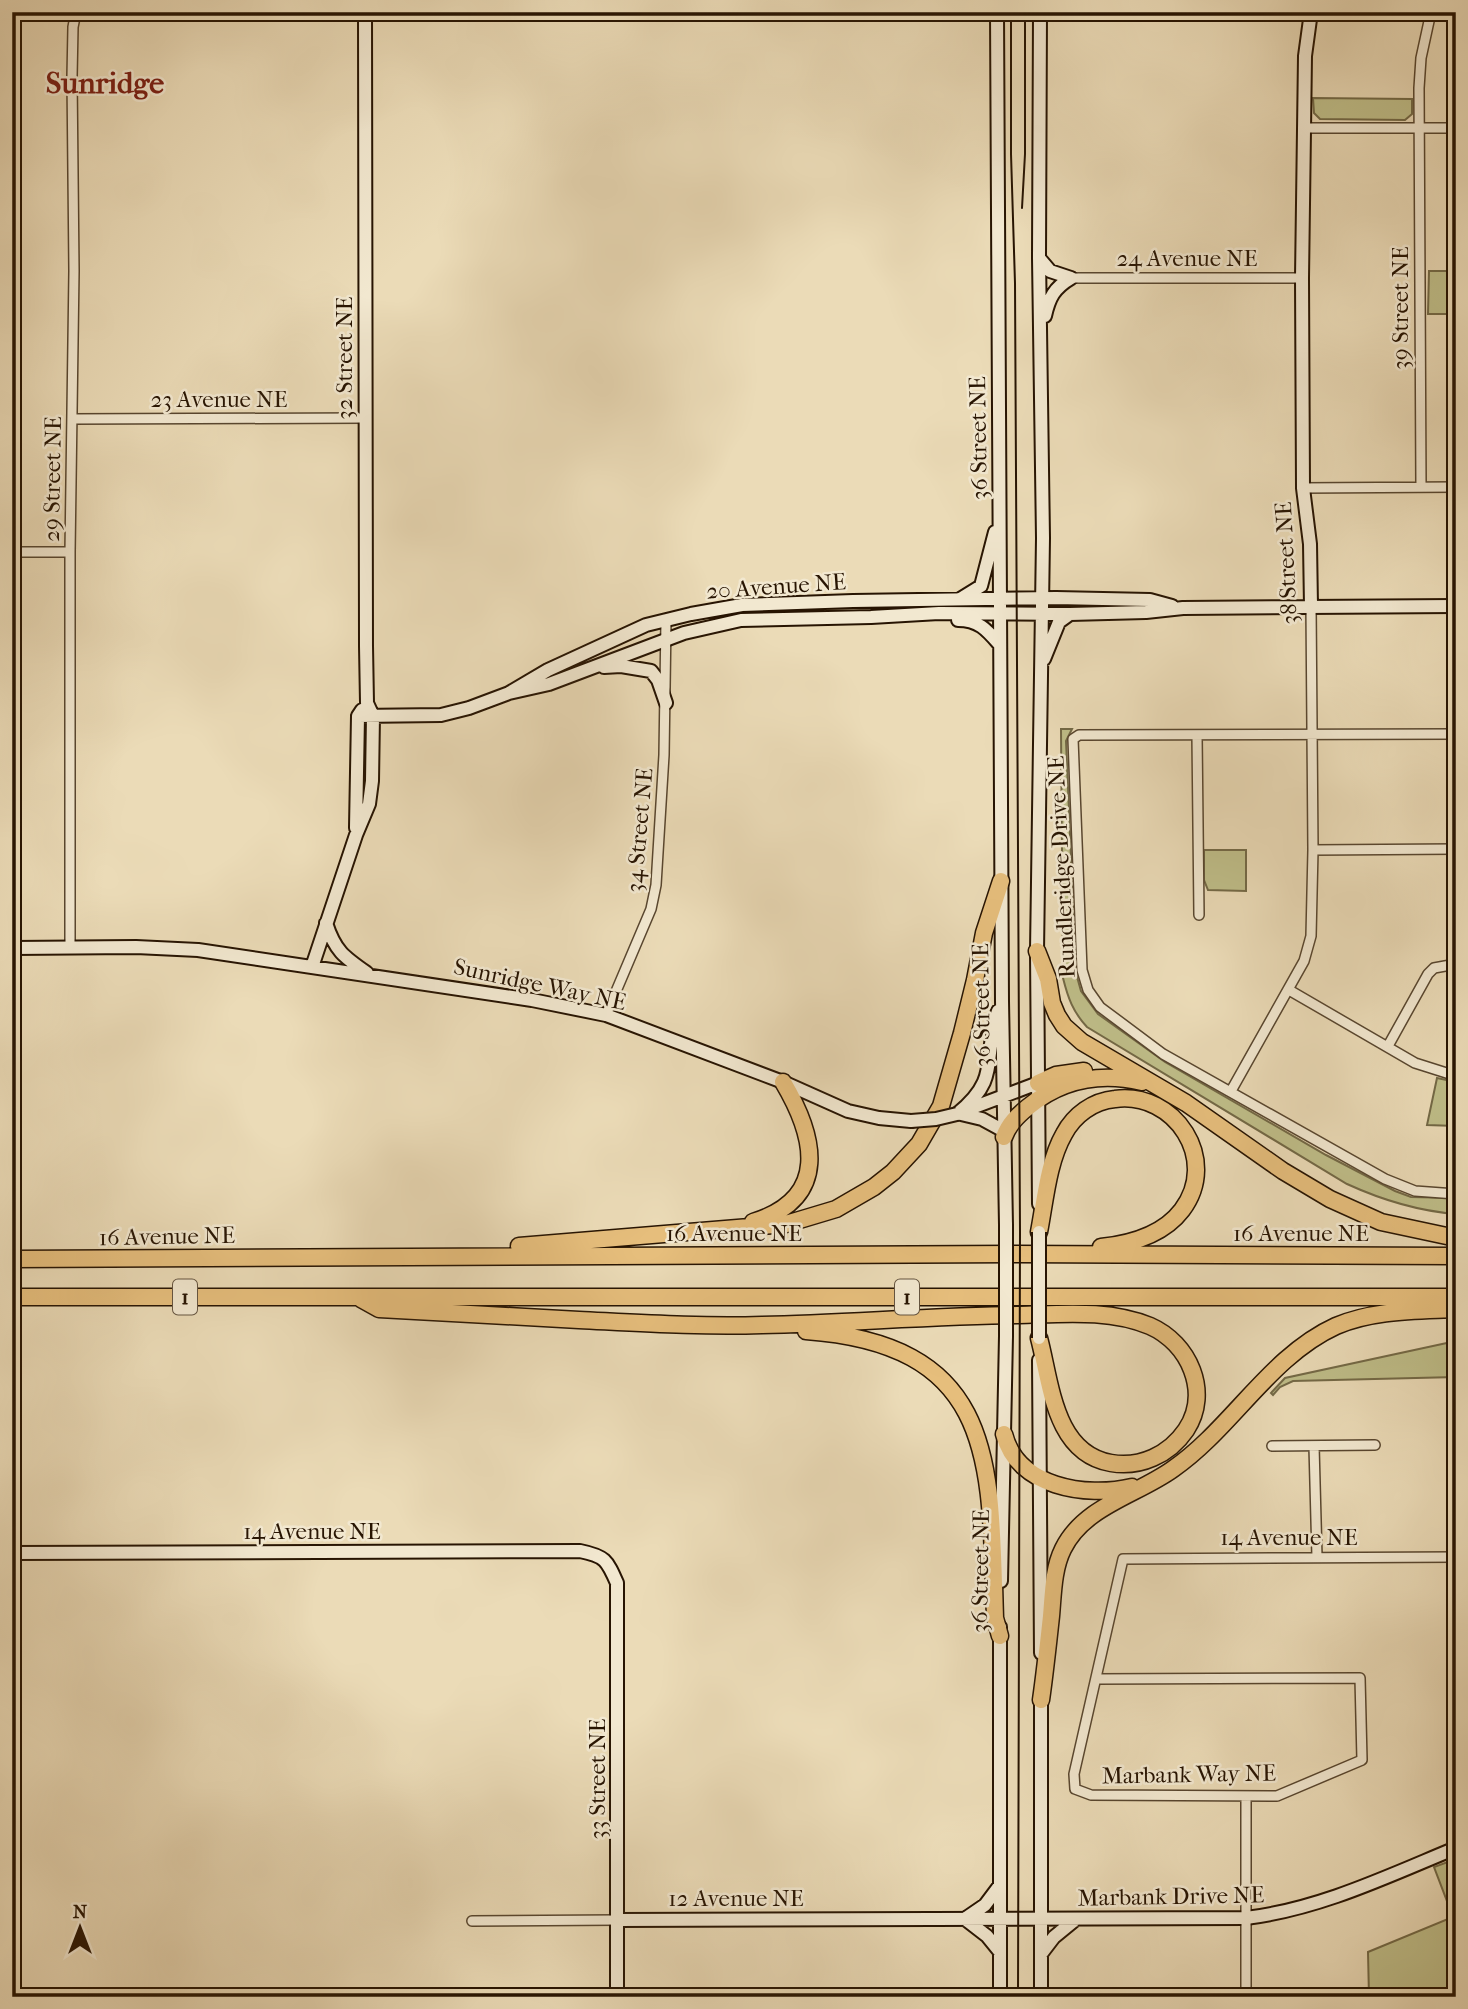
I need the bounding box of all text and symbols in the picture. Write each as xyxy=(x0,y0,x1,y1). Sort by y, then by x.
district label: Sunridge xyxy=(46,66,164,101)
street label: 24 Avenue NE xyxy=(1117,245,1258,272)
street label: 39 Street NE xyxy=(1387,246,1414,370)
street label: 32 Street NE xyxy=(331,296,358,420)
street label: 36 Street NE xyxy=(964,376,993,500)
street label: 23 Avenue NE xyxy=(151,386,287,413)
street label: 29 Street NE xyxy=(38,416,67,542)
street label: 38 Street NE xyxy=(1270,501,1303,625)
street label: 20 Avenue NE xyxy=(705,568,847,605)
street label: Rundleridge Drive NE xyxy=(1042,755,1081,979)
street label: 34 Street NE xyxy=(621,767,658,894)
street label: 36 Street NE xyxy=(967,943,996,1067)
street label: Sunridge Way NE xyxy=(451,953,629,1016)
street label: 16 Avenue NE xyxy=(666,1220,802,1247)
street label: 16 Avenue NE xyxy=(1233,1220,1369,1247)
street label: 16 Avenue NE xyxy=(99,1222,235,1251)
road number: 1 xyxy=(173,1280,197,1314)
road number: 1 xyxy=(895,1280,919,1314)
street label: 36 Street NE xyxy=(966,1509,995,1633)
street label: 14 Avenue NE xyxy=(243,1518,381,1545)
street label: 14 Avenue NE xyxy=(1220,1524,1358,1551)
street label: 33 Street NE xyxy=(584,1719,611,1839)
street label: Marbank Way NE xyxy=(1102,1759,1276,1790)
street label: Marbank Drive NE xyxy=(1077,1881,1265,1912)
street label: 12 Avenue NE xyxy=(668,1885,804,1912)
north arrow xyxy=(46,1894,116,1964)
text: N xyxy=(73,1901,88,1923)

